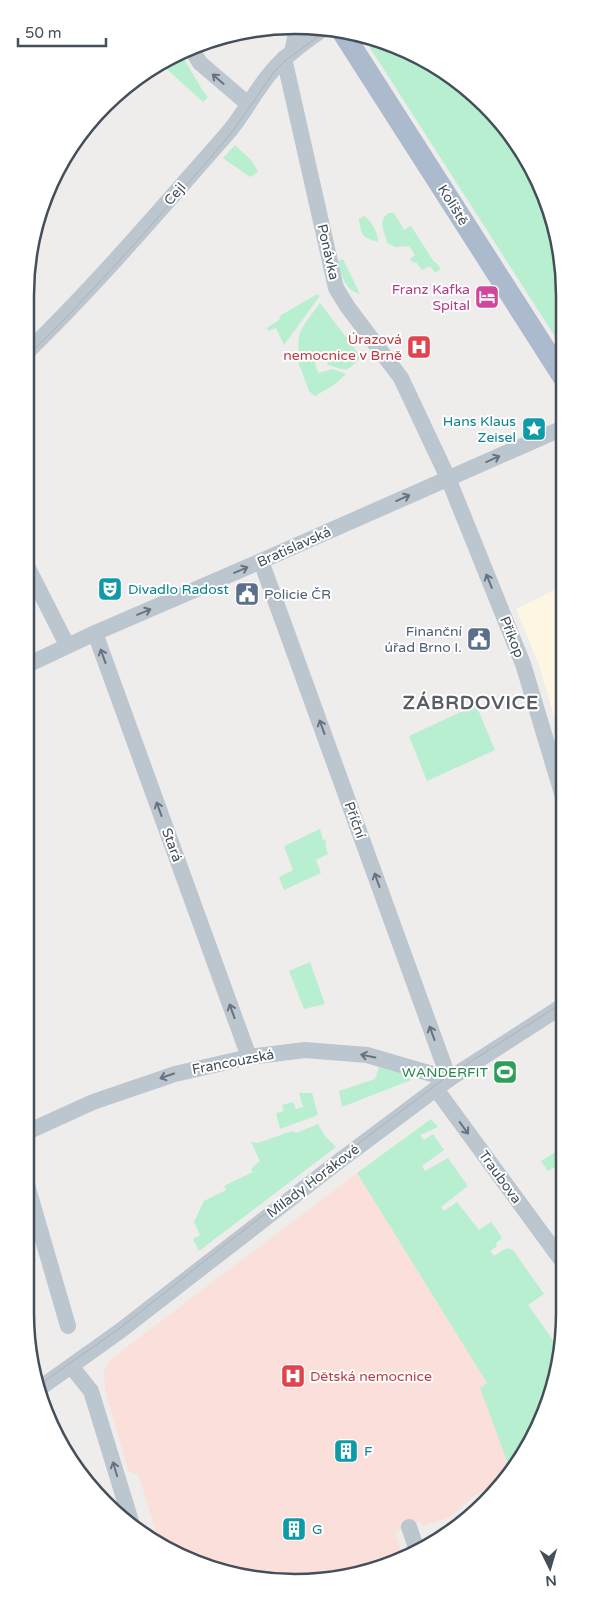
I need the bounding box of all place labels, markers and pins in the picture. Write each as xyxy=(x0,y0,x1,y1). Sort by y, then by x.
place label: Franz Kafka Spital xyxy=(392,281,470,314)
hotel icon: Franz Kafka Spital xyxy=(474,284,500,310)
place label: Úrazová nemocnice v Brně xyxy=(283,331,402,364)
hospital icon: Úrazová nemocnice v Brně xyxy=(406,334,432,360)
place label: Hans Klaus Zeisel xyxy=(443,413,516,446)
place icon: Hans Klaus Zeisel xyxy=(521,416,547,442)
theatre icon: Divadlo Radost xyxy=(97,576,123,602)
place label: Divadlo Radost xyxy=(128,581,229,598)
public building icon: Policie ČR xyxy=(234,581,260,607)
place label: Policie ČR xyxy=(264,586,331,603)
place label: Finanční úřad Brno I. xyxy=(384,623,463,656)
public building icon: Finanční úřad Brno I. xyxy=(466,626,492,652)
sports icon: WANDERFIT xyxy=(492,1059,518,1085)
place label: WANDERFIT xyxy=(402,1064,488,1081)
hospital icon: Dětská nemocnice xyxy=(280,1363,306,1389)
place label: Dětská nemocnice xyxy=(310,1368,432,1385)
building icon: F xyxy=(333,1438,359,1464)
place label: F xyxy=(364,1443,373,1460)
building icon: G xyxy=(281,1516,307,1542)
place label: G xyxy=(312,1521,323,1538)

